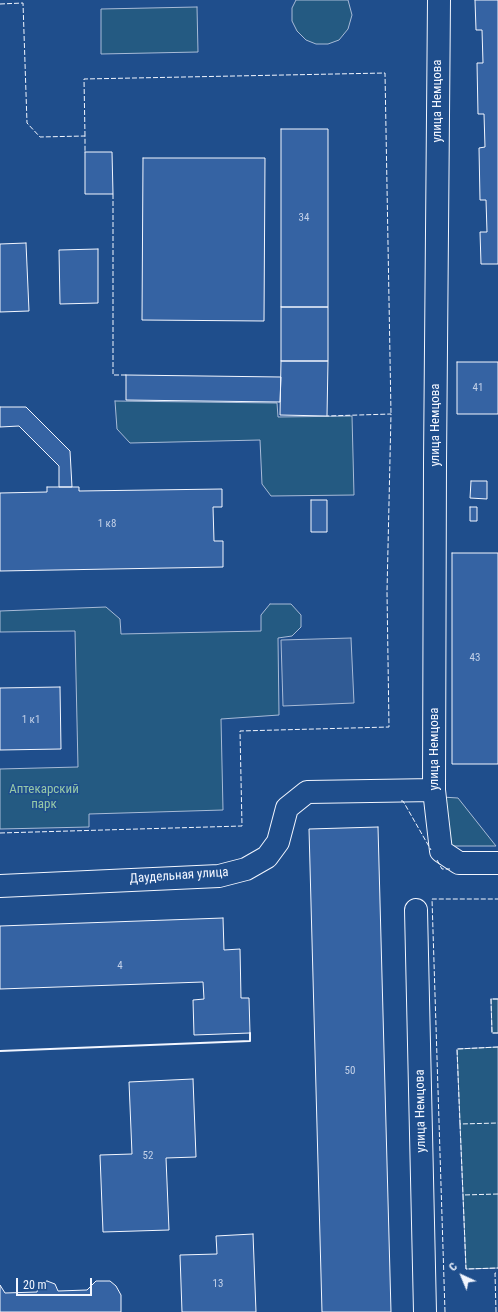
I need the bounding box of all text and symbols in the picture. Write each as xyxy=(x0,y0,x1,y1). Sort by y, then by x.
street label: улица Немцова xyxy=(430,59,446,143)
house number: 34 xyxy=(299,211,309,225)
house number: 41 xyxy=(473,381,483,395)
street label: улица Немцова xyxy=(428,383,444,467)
house number: 1 к8 xyxy=(98,517,116,531)
house number: 43 xyxy=(470,651,480,665)
street label: улица Немцова xyxy=(427,707,443,791)
house number: 1 к1 xyxy=(22,713,40,727)
park label: Аптекарский парк xyxy=(9,782,79,813)
street label: Даудельная улица xyxy=(129,865,229,887)
house number: 4 xyxy=(117,959,123,973)
house number: 50 xyxy=(345,1064,355,1078)
street label: улица Немцова xyxy=(412,1069,430,1153)
house number: 52 xyxy=(143,1149,153,1163)
north arrow xyxy=(442,1256,482,1296)
text: С xyxy=(447,1260,460,1274)
scale bar xyxy=(18,1270,94,1296)
house number: 13 xyxy=(213,1277,223,1291)
text: 20 m xyxy=(23,1278,47,1292)

